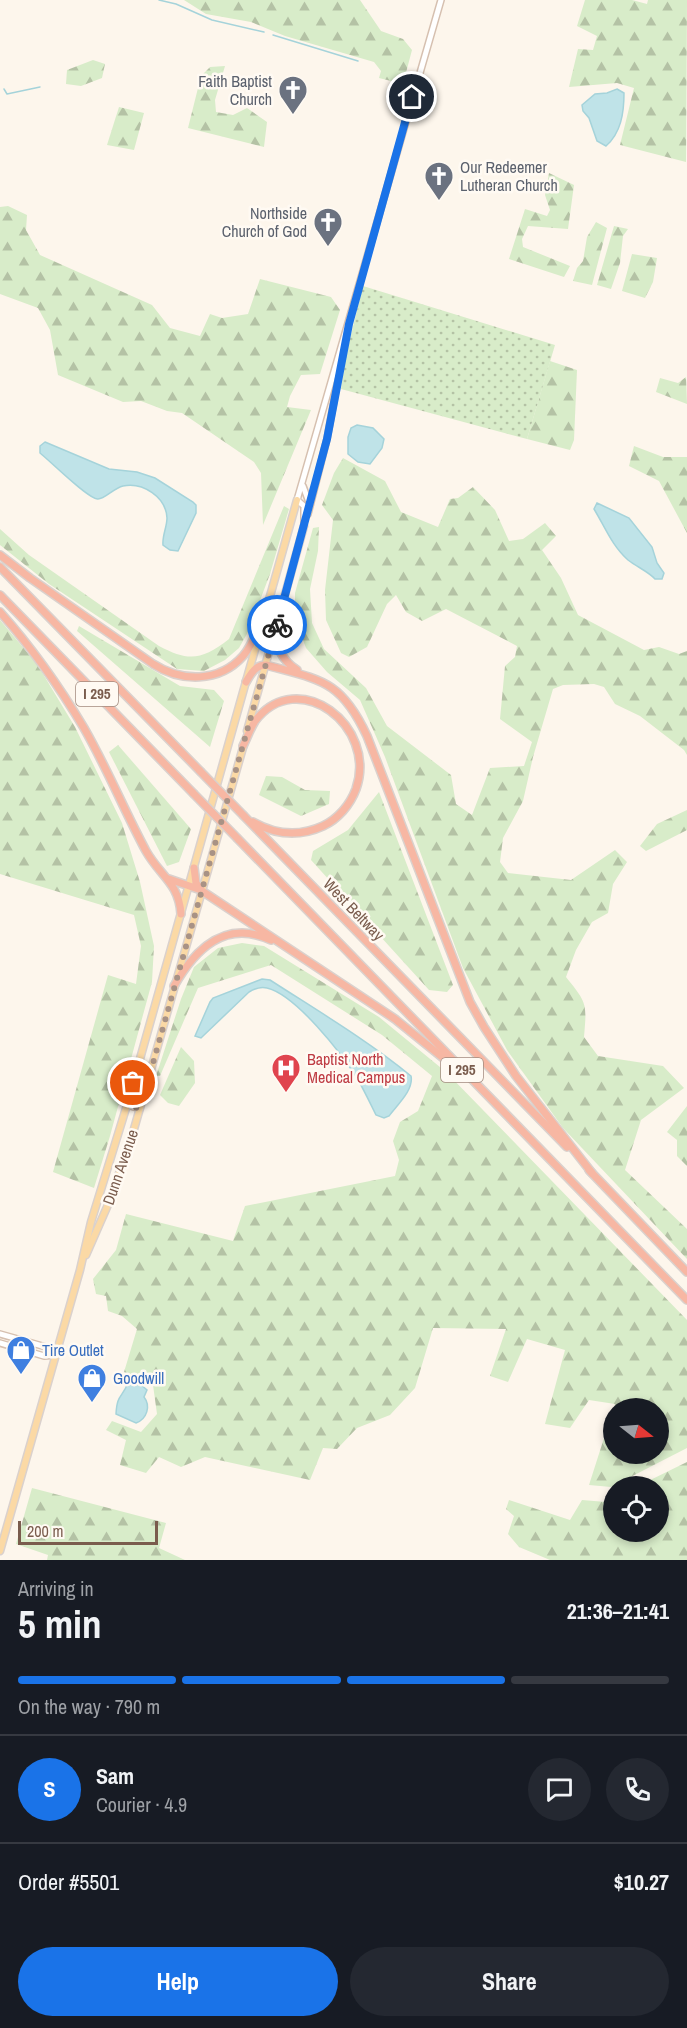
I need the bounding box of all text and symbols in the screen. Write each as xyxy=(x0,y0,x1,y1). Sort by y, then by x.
place label: Faith Baptist Church xyxy=(198,70,272,110)
pin xyxy=(386,71,437,122)
church icon: Faith Baptist Church xyxy=(277,74,309,116)
icon: home xyxy=(395,80,428,113)
place label: Our Redeemer Lutheran Church xyxy=(460,156,558,196)
church icon: Our Redeemer Lutheran Church xyxy=(423,160,455,202)
place label: Northside Church of God xyxy=(222,202,307,242)
church icon: Northside Church of God xyxy=(312,206,344,248)
courier xyxy=(247,595,307,655)
icon: bike xyxy=(261,609,294,642)
road number: I 295 xyxy=(76,682,118,706)
street label: West Beltway xyxy=(319,873,390,945)
place label: Baptist North Medical Campus xyxy=(307,1048,405,1088)
hospital icon: Baptist North Medical Campus xyxy=(270,1052,302,1094)
pin xyxy=(107,1057,158,1108)
road number: I 295 xyxy=(441,1058,483,1082)
icon: bag xyxy=(116,1066,149,1099)
street label: Dunn Avenue xyxy=(97,1126,143,1208)
shop icon: Tire Outlet xyxy=(5,1334,37,1376)
place label: Tire Outlet xyxy=(42,1339,104,1361)
shop icon: Goodwill xyxy=(76,1362,108,1404)
place label: Goodwill xyxy=(113,1367,164,1389)
north arrow xyxy=(603,1398,669,1464)
map controls xyxy=(603,1398,669,1542)
button: locate xyxy=(603,1476,669,1542)
scale bar xyxy=(18,1518,158,1546)
text: 200 m xyxy=(27,1520,63,1542)
text: Arriving in xyxy=(18,1575,94,1602)
text: 21:36–21:41 xyxy=(567,1596,669,1626)
text: 5 min xyxy=(18,1598,102,1650)
text: On the way · 790 m xyxy=(18,1693,160,1720)
button: chat xyxy=(528,1758,591,1821)
button: phone xyxy=(606,1758,669,1821)
text: Sam xyxy=(96,1761,134,1791)
text: S xyxy=(43,1774,56,1804)
text: Courier · 4.9 xyxy=(96,1791,187,1818)
text: Order #5501 xyxy=(18,1867,119,1897)
text: $10.27 xyxy=(614,1867,669,1897)
button: Help xyxy=(18,1947,338,2016)
button: Share xyxy=(350,1947,669,2016)

